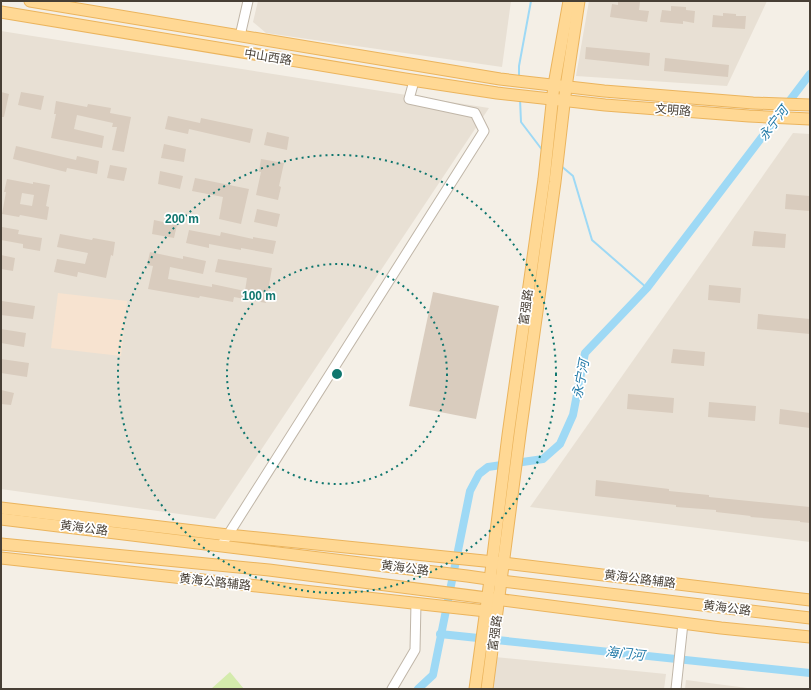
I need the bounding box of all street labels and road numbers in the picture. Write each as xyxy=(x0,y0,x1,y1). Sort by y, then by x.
street label: 中山西路 xyxy=(243,46,293,68)
street label: 文明路 xyxy=(654,101,692,119)
street label: 富强路 xyxy=(517,288,535,326)
street label: 黄海公路 xyxy=(59,518,109,538)
street label: 黄海公路 xyxy=(380,558,430,578)
street label: 黄海公路辅路 xyxy=(603,568,677,590)
street label: 黄海公路辅路 xyxy=(178,571,252,593)
street label: 黄海公路 xyxy=(702,598,752,618)
street label: 富强路 xyxy=(486,614,504,652)

